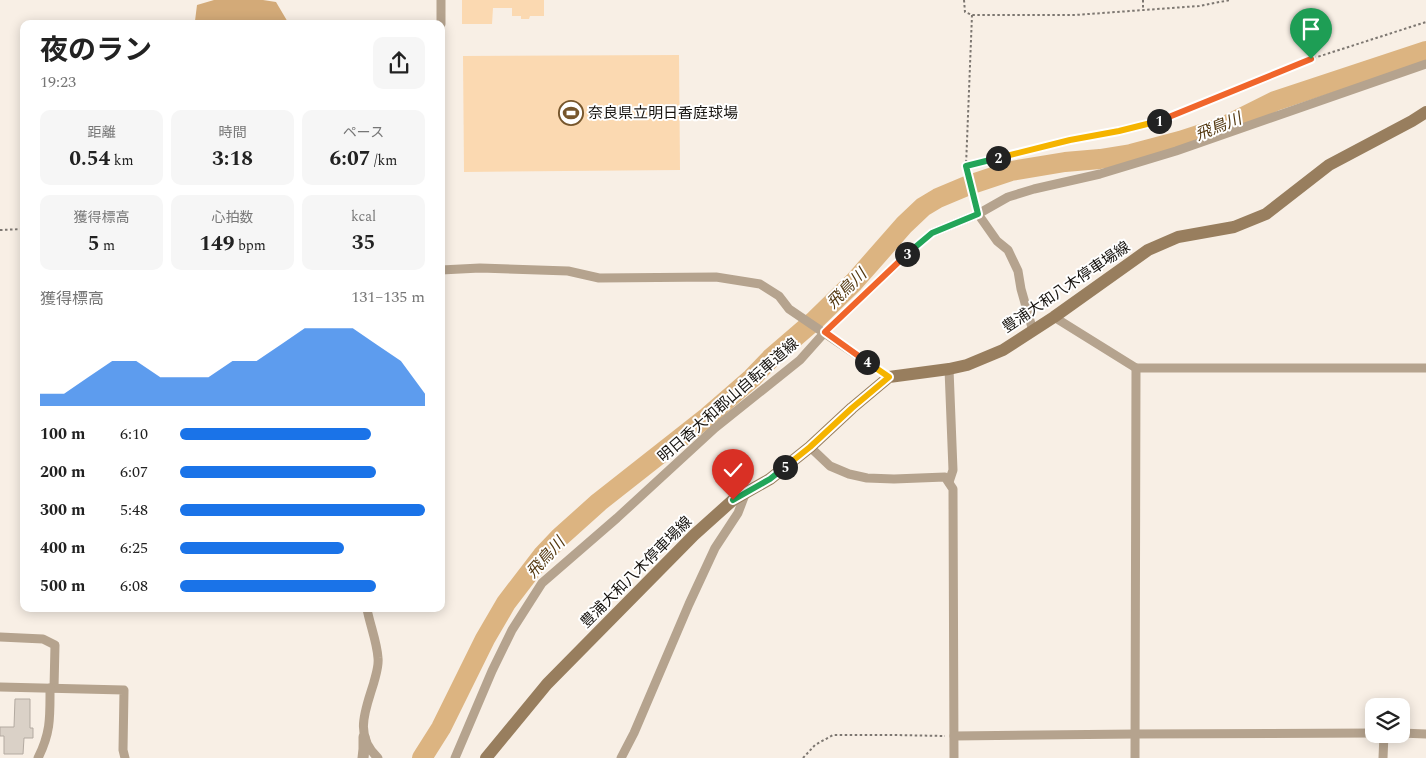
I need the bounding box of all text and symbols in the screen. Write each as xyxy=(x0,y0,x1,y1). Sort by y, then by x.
pin xyxy=(1290,8,1332,59)
icon: arrive xyxy=(1297,15,1325,43)
text: 夜のラン xyxy=(40,29,152,72)
button: share xyxy=(373,37,425,89)
text: 19:23 xyxy=(40,70,76,94)
sports icon: 奈良県立明日香庭球場 xyxy=(558,100,584,126)
place label: 奈良県立明日香庭球場 xyxy=(588,102,738,125)
water label: 飛鳥川 xyxy=(1192,106,1247,147)
pin: 1 xyxy=(1146,108,1172,134)
text: 1 xyxy=(1156,111,1163,132)
text: 距離 xyxy=(88,122,116,143)
text: 時間 xyxy=(219,122,247,143)
text: ペース xyxy=(343,122,384,143)
text: 0.54 xyxy=(69,143,110,175)
text: 3:18 xyxy=(212,143,253,175)
text: 6:07 xyxy=(330,143,371,175)
pin: 2 xyxy=(986,146,1010,170)
text: 2 xyxy=(995,148,1002,169)
text: km xyxy=(110,150,134,171)
text: /km xyxy=(371,150,397,171)
text: kcal xyxy=(351,206,376,227)
text: 獲得標高 xyxy=(74,207,130,228)
text: 心拍数 xyxy=(212,207,254,228)
text: 35 xyxy=(352,227,375,259)
text: 5 xyxy=(88,228,100,260)
text: 149 xyxy=(199,228,235,260)
text: m xyxy=(100,235,115,256)
text: bpm xyxy=(235,235,266,256)
street label: 豊浦大和八木停車場線 xyxy=(998,236,1135,339)
pin: 3 xyxy=(894,242,920,266)
text: 3 xyxy=(904,244,911,265)
water label: 飛鳥川 xyxy=(821,262,874,314)
text: 131–135 m xyxy=(351,285,425,309)
text: 獲得標高 xyxy=(40,287,104,311)
street label: 明日香大和郡山自転車道線 xyxy=(653,333,804,468)
pin: 4 xyxy=(854,350,880,374)
text: 4 xyxy=(864,352,871,373)
text: 100 m xyxy=(40,422,85,446)
text: 6:10 xyxy=(120,422,148,446)
pin xyxy=(712,449,754,500)
pin: 5 xyxy=(772,454,798,480)
icon: check xyxy=(719,456,747,484)
text: 5 xyxy=(782,457,789,478)
text: 200 m xyxy=(40,460,85,484)
text: 6:07 xyxy=(120,460,148,484)
text: 300 m xyxy=(40,498,85,522)
text: 5:48 xyxy=(120,498,148,522)
street label: 豊浦大和八木停車場線 xyxy=(575,511,698,634)
water label: 飛鳥川 xyxy=(521,530,572,584)
text: 400 m xyxy=(40,536,85,560)
text: 6:25 xyxy=(120,536,148,560)
text: 500 m xyxy=(40,574,85,598)
text: 6:08 xyxy=(120,574,148,598)
map controls xyxy=(1365,698,1410,743)
button: layers xyxy=(1365,698,1410,743)

